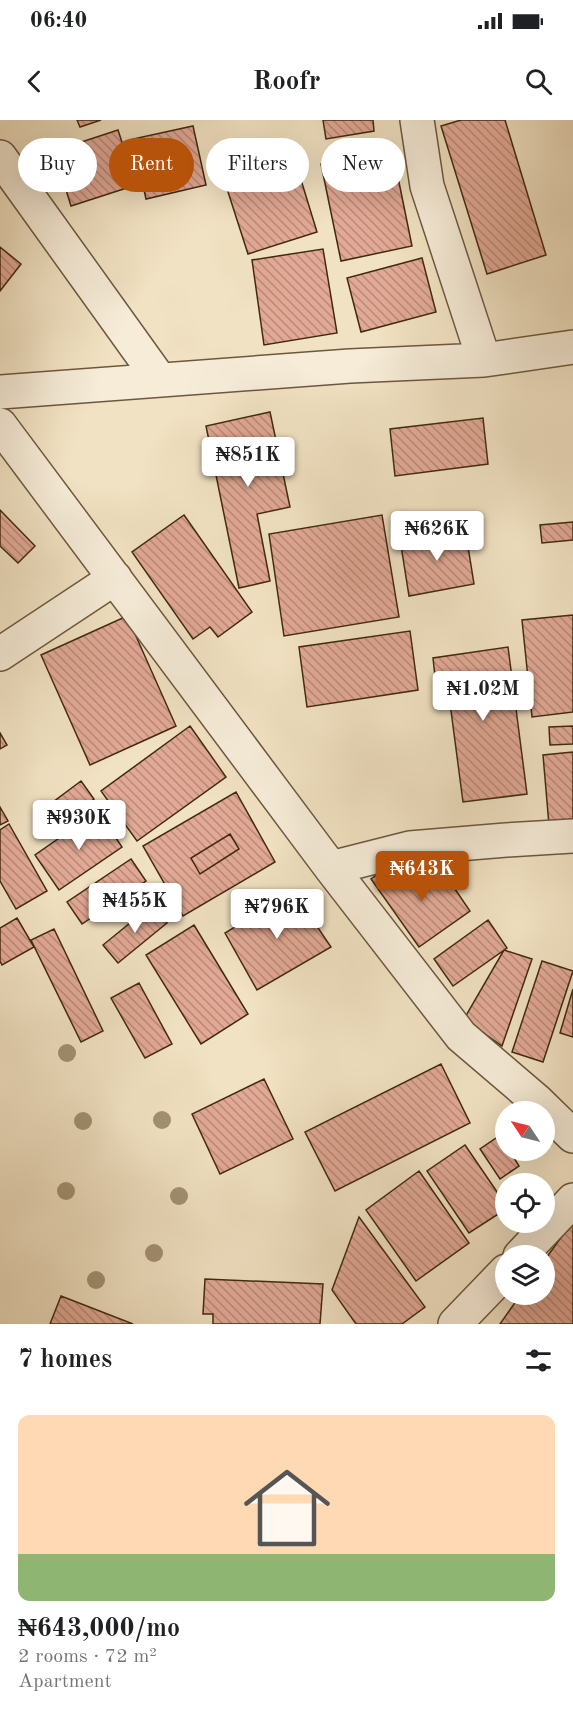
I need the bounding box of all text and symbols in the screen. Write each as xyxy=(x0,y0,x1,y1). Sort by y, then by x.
text: 06:40 xyxy=(30,10,87,32)
icon: back xyxy=(18,65,51,98)
icon: search xyxy=(522,65,555,98)
text: Roofr xyxy=(252,68,321,95)
chip: Buy xyxy=(18,138,97,192)
chip: Rent xyxy=(109,138,194,192)
chip: Filters xyxy=(206,138,309,192)
chip: New xyxy=(321,138,405,192)
pin: ₦851K xyxy=(206,437,290,488)
text: ₦851K xyxy=(216,446,280,466)
pin: ₦626K xyxy=(395,511,479,562)
text: ₦626K xyxy=(405,520,469,540)
pin: ₦1.02M xyxy=(434,671,532,722)
text: ₦1.02M xyxy=(447,680,519,700)
pin: ₦930K xyxy=(37,800,121,851)
text: ₦930K xyxy=(47,809,111,829)
pin: ₦643K xyxy=(380,851,464,902)
text: ₦643K xyxy=(390,860,454,880)
pin: ₦455K xyxy=(93,883,177,934)
pin: ₦796K xyxy=(235,889,319,940)
text: ₦455K xyxy=(103,892,167,912)
text: ₦796K xyxy=(245,898,309,918)
north arrow xyxy=(495,1101,555,1161)
map controls xyxy=(495,1101,555,1305)
button: locate xyxy=(495,1173,555,1233)
button: layers xyxy=(495,1245,555,1305)
icon: filters xyxy=(522,1344,555,1377)
text: 7 homes xyxy=(18,1347,112,1373)
icon: home xyxy=(233,1454,341,1562)
text: ₦643,000/mo xyxy=(18,1616,180,1642)
text: 2 rooms · 72 m² xyxy=(18,1647,157,1667)
text: Apartment xyxy=(18,1672,112,1692)

